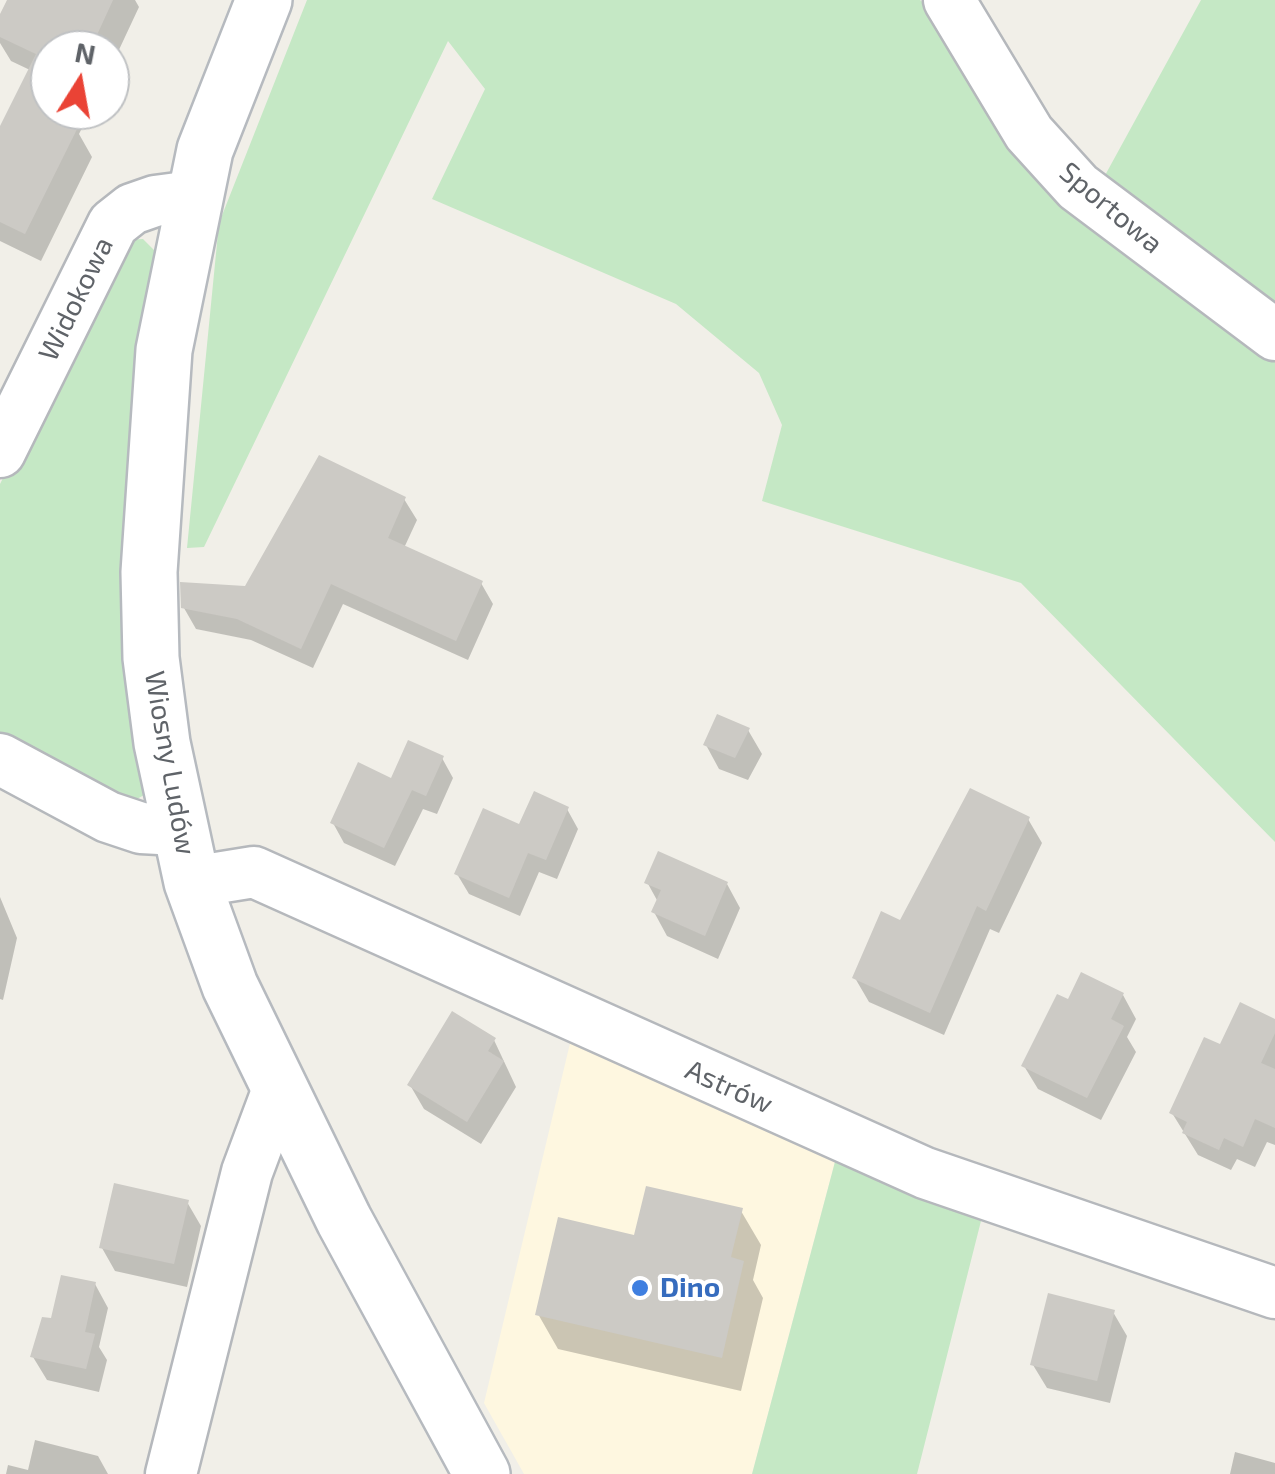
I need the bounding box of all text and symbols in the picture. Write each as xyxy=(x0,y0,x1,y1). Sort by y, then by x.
north arrow xyxy=(30,30,130,130)
text: N xyxy=(72,34,99,71)
street label: Sportowa xyxy=(1053,155,1169,261)
street label: Widokowa xyxy=(32,232,120,366)
street label: Wiosny Ludów xyxy=(137,668,203,858)
street label: Astrów xyxy=(680,1053,778,1121)
place label: Dino xyxy=(660,1271,720,1305)
marker: Dino xyxy=(629,1277,651,1299)

